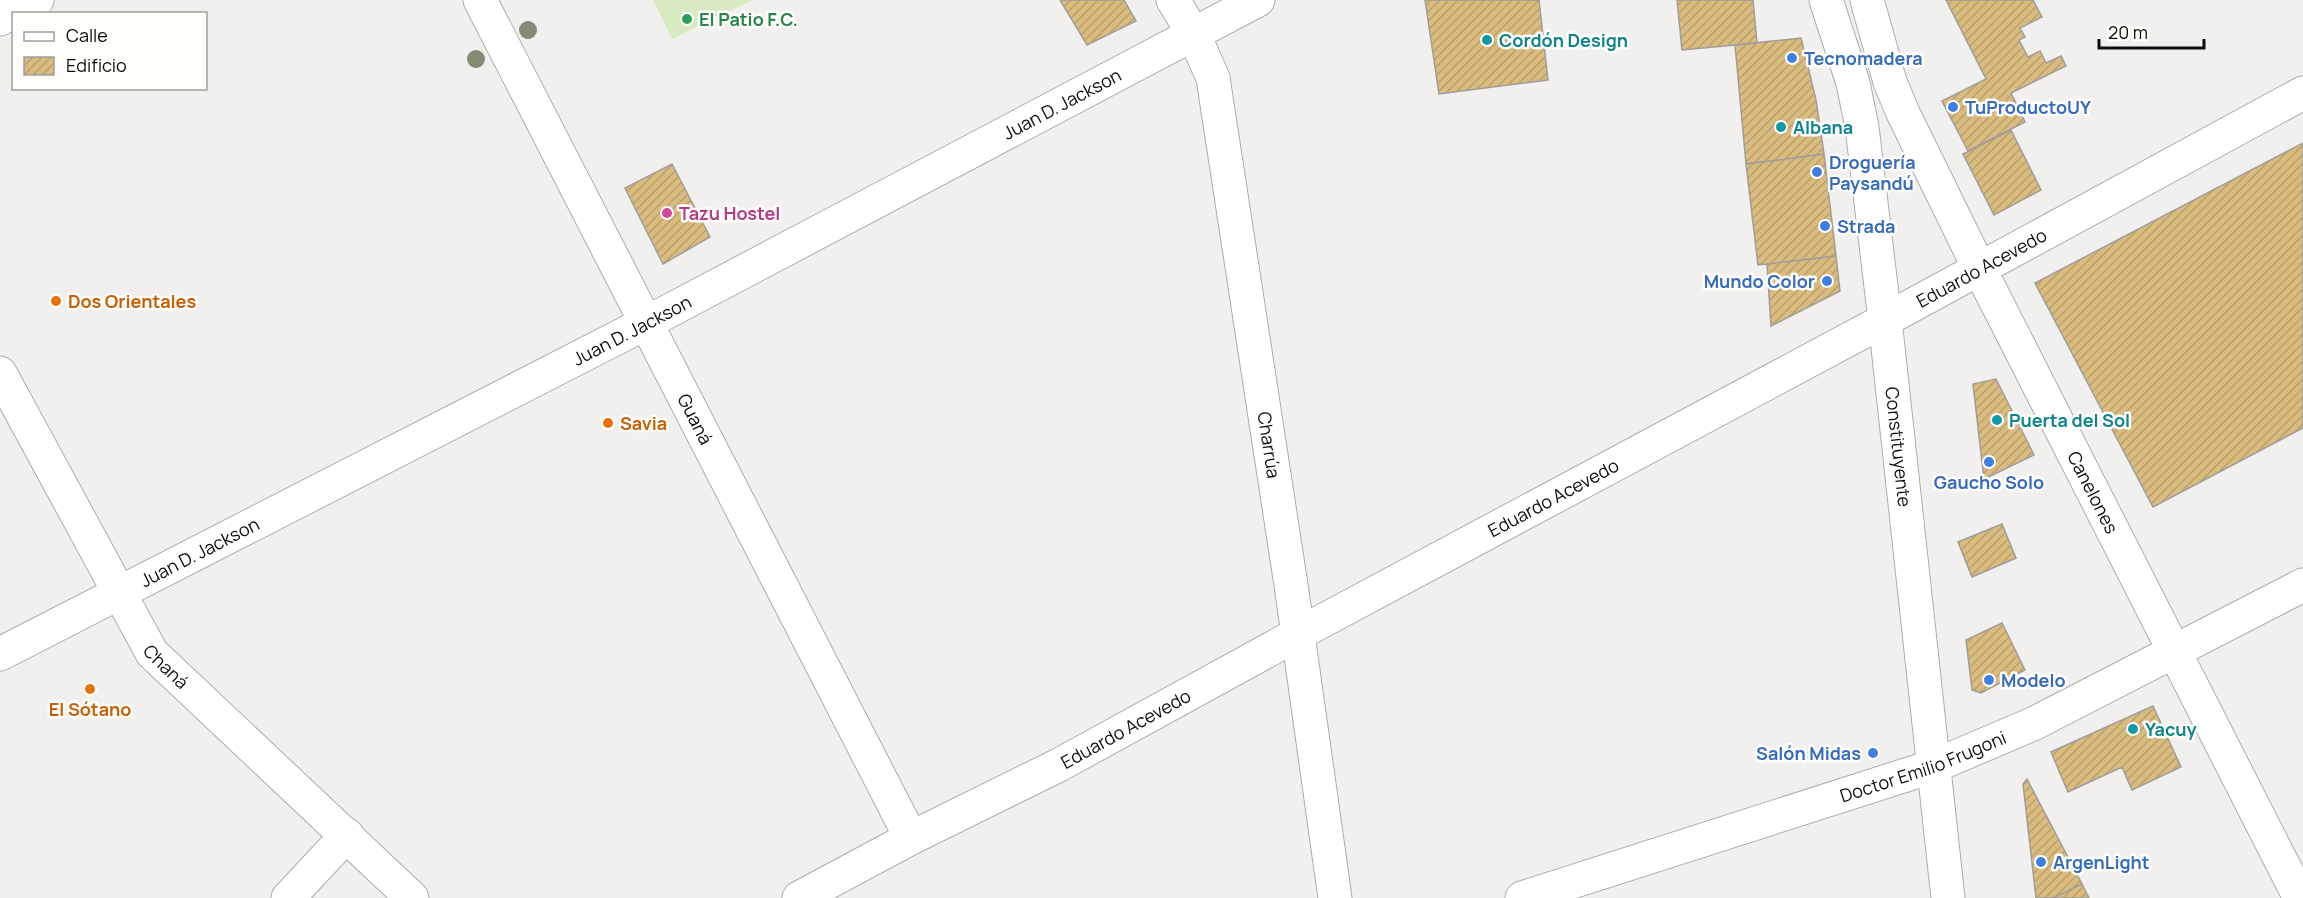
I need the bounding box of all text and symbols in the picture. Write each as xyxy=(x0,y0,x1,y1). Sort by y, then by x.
place label: El Patio F.C. xyxy=(699,7,798,31)
legend xyxy=(12,12,207,90)
marker: El Patio F.C. xyxy=(680,12,694,26)
scale bar xyxy=(2099,12,2204,50)
text: 20 m xyxy=(2108,20,2148,44)
text: Calle xyxy=(66,23,108,47)
place label: Cordón Design xyxy=(1499,28,1628,52)
marker: Cordón Design xyxy=(1480,33,1494,47)
place label: Tecnomadera xyxy=(1804,46,1923,70)
marker: Tecnomadera xyxy=(1785,51,1799,65)
text: Edificio xyxy=(66,53,127,77)
street label: Juan D. Jackson xyxy=(998,62,1125,145)
place label: TuProductoUY xyxy=(1965,95,2091,119)
marker: TuProductoUY xyxy=(1946,100,1960,114)
place label: Albana xyxy=(1793,115,1853,139)
marker: Albana xyxy=(1774,120,1788,134)
place label: Droguería Paysandú xyxy=(1829,150,1916,195)
marker: Droguería Paysandú xyxy=(1810,165,1824,179)
place label: Tazu Hostel xyxy=(679,201,780,225)
marker: Tazu Hostel xyxy=(660,206,674,220)
place label: Strada xyxy=(1837,214,1895,238)
marker: Strada xyxy=(1818,219,1832,233)
street label: Eduardo Acevedo xyxy=(1912,223,2051,313)
place label: Mundo Color xyxy=(1704,269,1815,293)
marker: Mundo Color xyxy=(1820,274,1834,288)
place label: Dos Orientales xyxy=(68,289,196,313)
street label: Juan D. Jackson xyxy=(568,289,695,371)
marker: Dos Orientales xyxy=(49,294,63,308)
street label: Constituyente xyxy=(1880,385,1917,508)
street label: Guaná xyxy=(672,389,718,448)
place label: Puerta del Sol xyxy=(2009,408,2130,432)
street label: Charrúa xyxy=(1252,410,1286,480)
place label: Savia xyxy=(620,411,667,435)
marker: Puerta del Sol xyxy=(1990,413,2004,427)
marker: Savia xyxy=(601,416,615,430)
street label: Canelones xyxy=(2062,447,2124,538)
street label: Eduardo Acevedo xyxy=(1484,453,1623,542)
marker: Gaucho Solo xyxy=(1982,455,1996,469)
place label: Gaucho Solo xyxy=(1934,470,2044,494)
street label: Juan D. Jackson xyxy=(136,511,263,592)
street label: Chaná xyxy=(138,640,194,694)
place label: Modelo xyxy=(2001,668,2066,692)
marker: Modelo xyxy=(1982,673,1996,687)
marker: El Sótano xyxy=(83,682,97,696)
street label: Eduardo Acevedo xyxy=(1056,683,1195,774)
place label: El Sótano xyxy=(49,697,131,721)
place label: Yacuy xyxy=(2145,717,2197,741)
marker: Yacuy xyxy=(2126,722,2140,736)
street label: Doctor Emilio Frugoni xyxy=(1837,725,2010,807)
place label: Salón Midas xyxy=(1756,741,1861,765)
marker: Salón Midas xyxy=(1866,746,1880,760)
place label: ArgenLight xyxy=(2053,850,2150,874)
marker: ArgenLight xyxy=(2034,855,2048,869)

